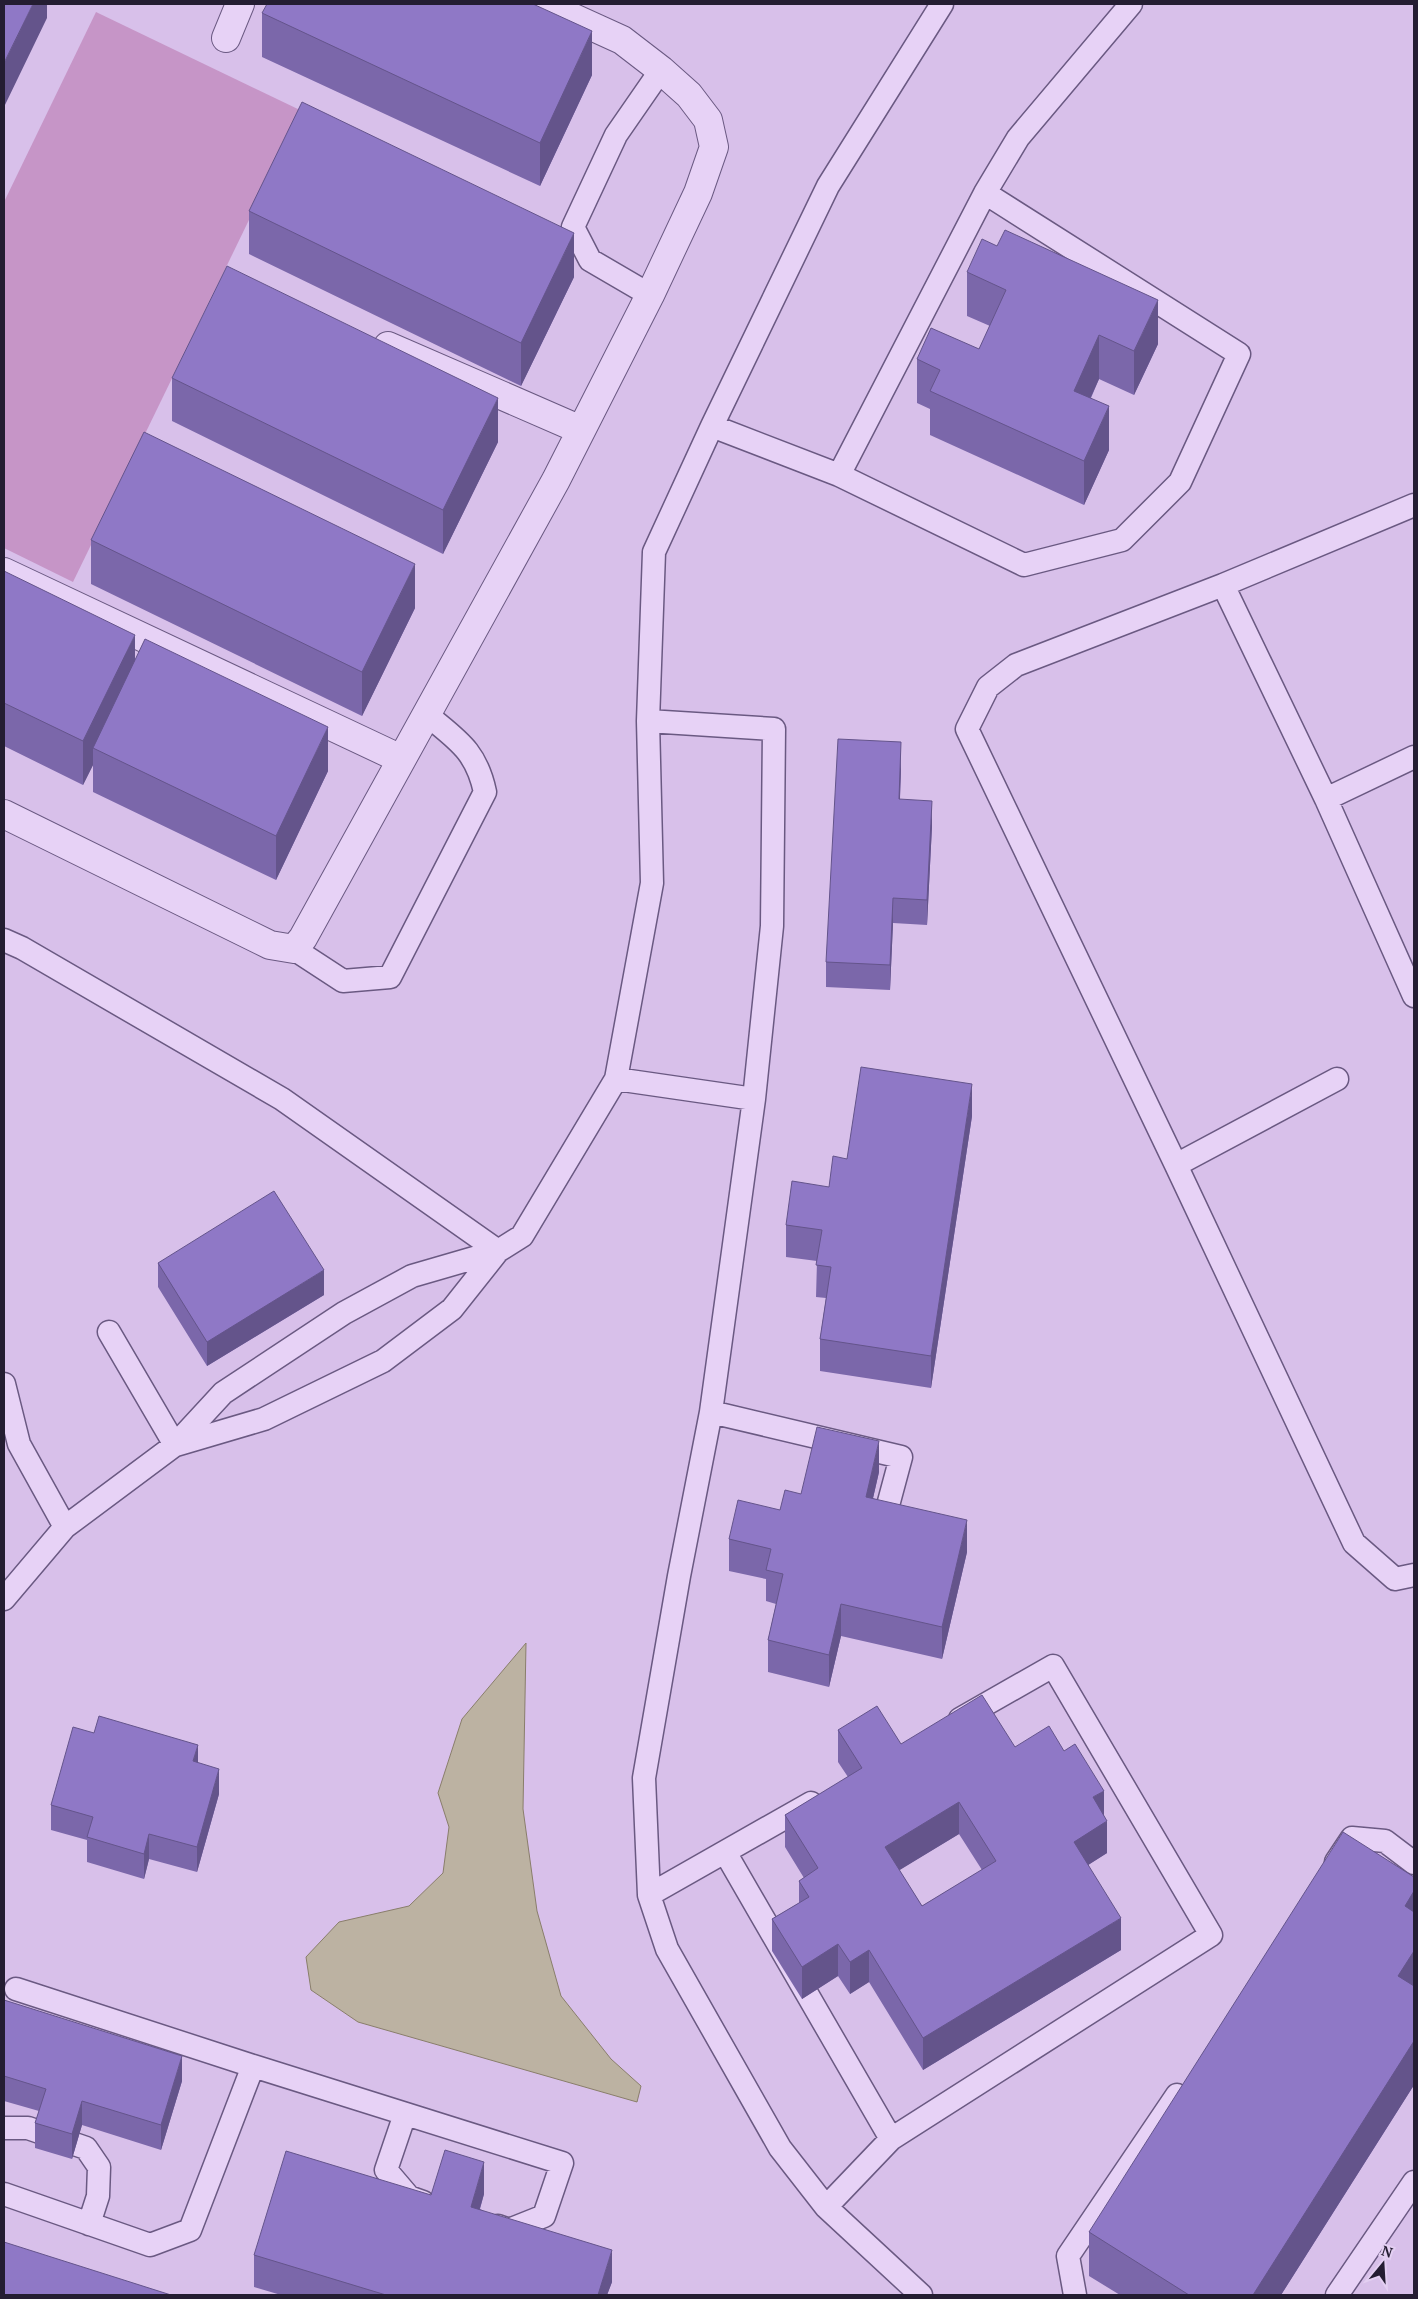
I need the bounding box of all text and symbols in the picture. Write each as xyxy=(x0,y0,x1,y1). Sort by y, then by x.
north arrow xyxy=(1358,2239,1408,2289)
text: N xyxy=(1379,2240,1396,2262)

